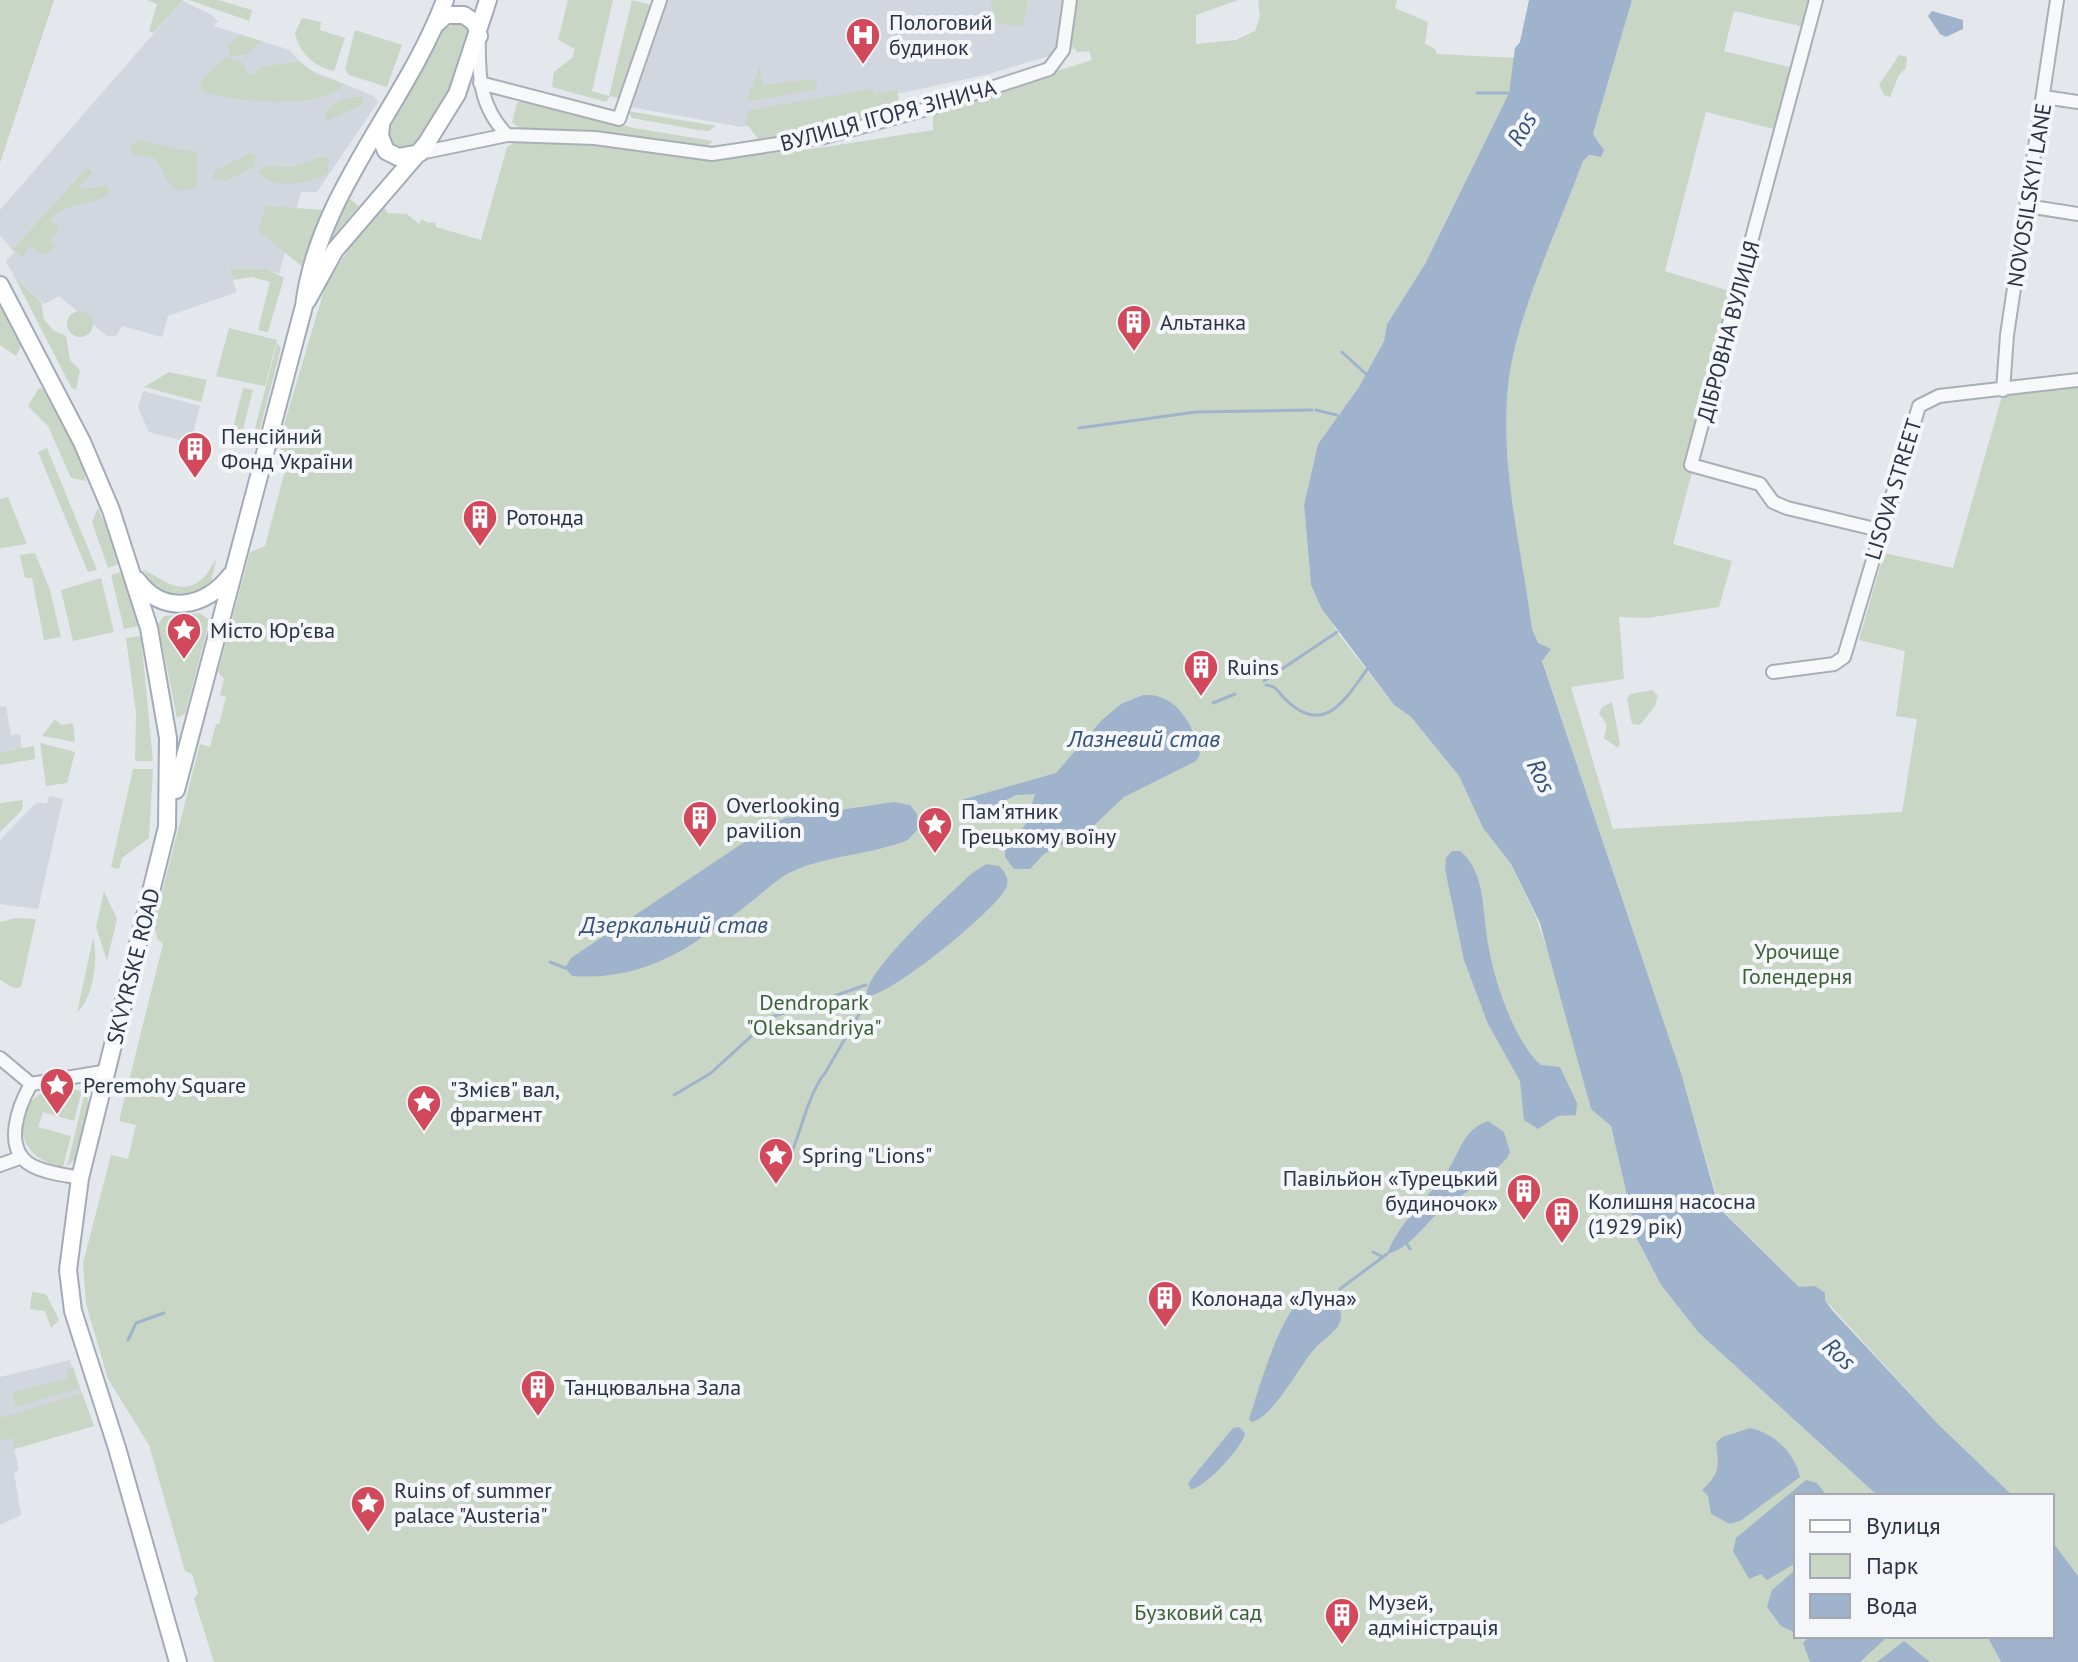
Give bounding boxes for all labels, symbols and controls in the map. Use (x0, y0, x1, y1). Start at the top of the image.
place label: Пологовий будинок (889, 8, 993, 61)
hospital icon: Пологовий будинок (844, 16, 882, 66)
street label: ВУЛИЦЯ ІГОРЯ ЗІНИЧА (777, 73, 999, 157)
street label: NOVOSILSKYI LANE (2001, 101, 2057, 289)
water label: Ros (1500, 106, 1544, 151)
street label: ДІБРОВНА ВУЛИЦЯ (1690, 237, 1766, 425)
building icon: Альтанка (1115, 303, 1153, 353)
place label: Альтанка (1160, 308, 1246, 336)
street label: LISOVA STREET (1858, 415, 1928, 563)
place label: Пенсійний Фонд України (221, 422, 353, 475)
building icon: Пенсійний Фонд України (176, 430, 214, 480)
building icon: Ротонда (461, 498, 499, 548)
place label: Ротонда (506, 503, 584, 531)
place icon: Місто Юр'єва (165, 611, 203, 661)
place label: Місто Юр'єва (210, 616, 335, 644)
building icon: Ruins (1182, 648, 1220, 698)
place label: Ruins (1227, 653, 1279, 681)
water label: Лазневий став (1066, 723, 1220, 754)
water label: Ros (1520, 754, 1563, 798)
place label: Overlooking pavilion (726, 791, 840, 844)
place label: Пам'ятник Грецькому воїну (961, 797, 1117, 850)
building icon: Overlooking pavilion (681, 799, 719, 849)
place icon: Пам'ятник Грецькому воїну (916, 805, 954, 855)
street label: SKVYRSKE ROAD (100, 885, 166, 1047)
water label: Дзеркальний став (578, 909, 768, 940)
park label: Урочище Голендерня (1742, 937, 1852, 990)
park label: Dendropark "Oleksandriya" (746, 988, 882, 1041)
place icon: Peremohy Square (38, 1066, 76, 1116)
place label: Peremohy Square (83, 1071, 246, 1099)
place label: "Змієв" вал, фрагмент (450, 1075, 560, 1128)
place icon: "Змієв" вал, фрагмент (405, 1083, 443, 1133)
place icon: Spring "Lions" (757, 1136, 795, 1186)
place label: Spring "Lions" (802, 1141, 932, 1169)
place label: Павільйон «Турецький будиночок» (1283, 1164, 1498, 1217)
building icon: Павільйон «Турецький будиночок» (1505, 1172, 1543, 1222)
place label: Колишня насосна (1929 рік) (1588, 1187, 1756, 1240)
building icon: Колишня насосна (1929 рік) (1543, 1195, 1581, 1245)
building icon: Колонада «Луна» (1146, 1279, 1184, 1329)
place label: Колонада «Луна» (1191, 1284, 1357, 1312)
water label: Ros (1816, 1331, 1863, 1377)
building icon: Танцювальна Зала (519, 1368, 557, 1418)
place label: Танцювальна Зала (564, 1373, 741, 1401)
place label: Ruins of summer palace "Austeria" (394, 1476, 552, 1529)
place icon: Ruins of summer palace "Austeria" (349, 1484, 387, 1534)
legend (1794, 1494, 2054, 1638)
text: Вулиця (1866, 1510, 1941, 1541)
text: Парк (1866, 1550, 1919, 1581)
place label: Музей, адміністрація (1368, 1588, 1498, 1641)
text: Вода (1866, 1590, 1918, 1621)
building icon: Музей, адміністрація (1323, 1596, 1361, 1646)
park label: Бузковий сад (1134, 1598, 1262, 1626)

